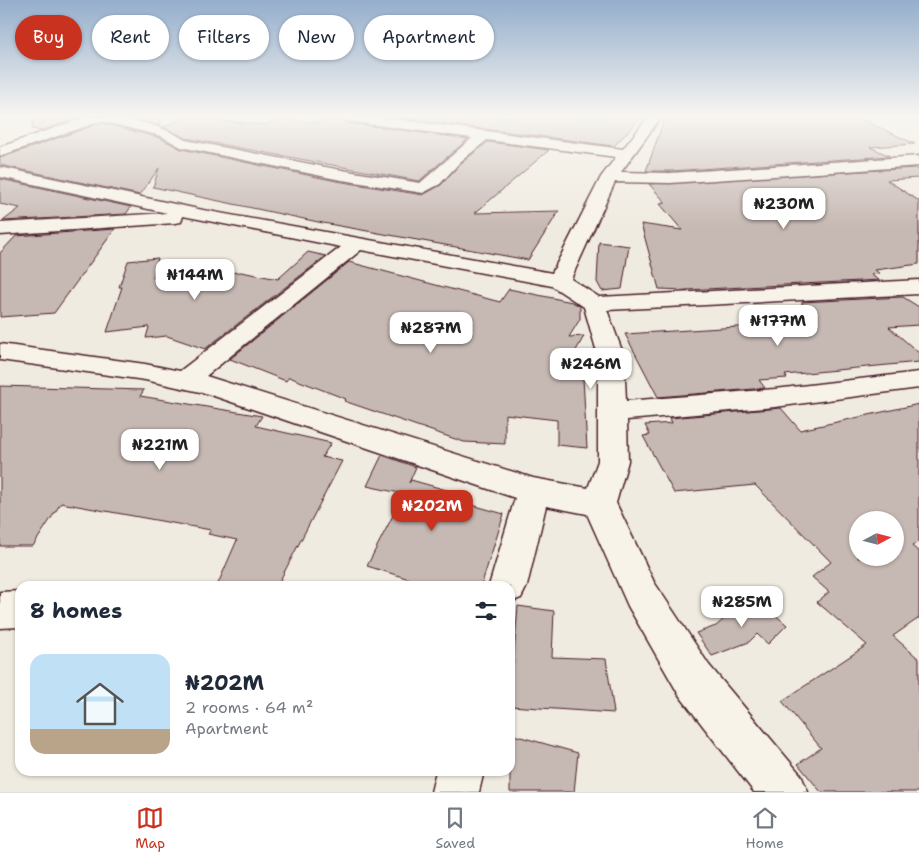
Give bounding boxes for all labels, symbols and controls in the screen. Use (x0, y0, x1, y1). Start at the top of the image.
chip: Buy (15, 15, 82, 60)
chip: Rent (92, 15, 169, 60)
chip: Filters (179, 15, 269, 60)
chip: New (279, 15, 354, 60)
chip: Apartment (364, 15, 494, 60)
pin: ₦230M (749, 188, 819, 230)
text: ₦230M (754, 193, 814, 214)
pin: ₦144M (160, 258, 230, 301)
text: ₦144M (167, 264, 223, 285)
pin: ₦177M (743, 304, 813, 347)
text: ₦177M (750, 310, 806, 331)
pin: ₦287M (396, 312, 466, 354)
text: ₦287M (401, 317, 461, 338)
pin: ₦246M (556, 348, 626, 390)
text: ₦246M (561, 353, 621, 374)
pin: ₦221M (125, 428, 195, 471)
text: ₦221M (132, 434, 188, 455)
pin: ₦202M (397, 490, 467, 532)
text: ₦202M (402, 495, 462, 516)
north arrow (849, 511, 904, 566)
map controls (849, 511, 904, 566)
pin: ₦285M (707, 586, 777, 628)
text: ₦285M (712, 591, 772, 612)
text: 8 homes (30, 597, 122, 625)
icon: filters (472, 597, 500, 625)
text: ₦202M (185, 669, 264, 697)
icon: home (70, 674, 130, 734)
text: 2 rooms · 64 m² (185, 697, 313, 718)
text: Apartment (185, 718, 268, 739)
tab: Map (135, 804, 165, 852)
tab: Saved (435, 804, 475, 852)
tab: Home (745, 804, 784, 852)

